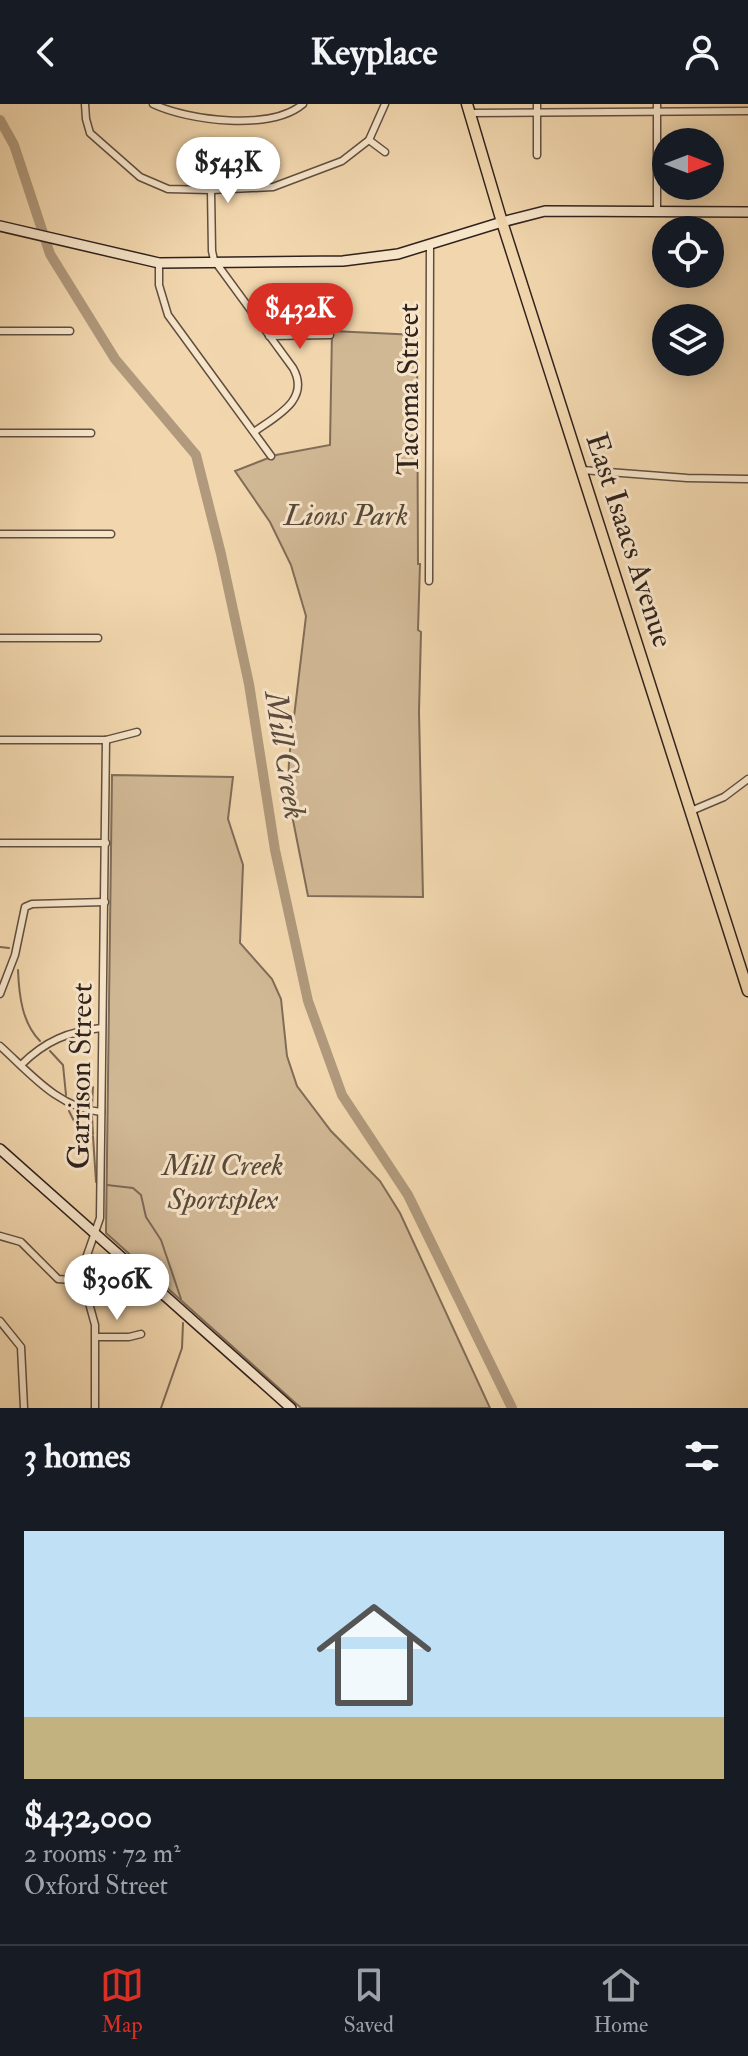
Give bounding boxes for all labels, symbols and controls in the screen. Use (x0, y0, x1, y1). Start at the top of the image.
icon: back (24, 30, 68, 74)
text: Keyplace (310, 30, 438, 75)
icon: person (680, 30, 724, 74)
north arrow (652, 128, 724, 200)
map controls (652, 128, 724, 376)
pin: $543K (172, 137, 284, 205)
text: $543K (194, 147, 262, 179)
button: locate (652, 216, 724, 288)
pin: $432K (244, 283, 356, 351)
text: $432K (265, 293, 335, 325)
street label: Tacoma Street (390, 303, 427, 475)
button: layers (652, 304, 724, 376)
street label: East Isaacs Avenue (577, 428, 682, 652)
park label: Lions Park (283, 497, 408, 534)
water label: Mill Creek (255, 686, 315, 822)
street label: Garrison Street (60, 982, 101, 1170)
park label: Mill Creek Sportsplex (160, 1147, 284, 1218)
pin: $306K (61, 1254, 173, 1322)
text: $306K (82, 1264, 152, 1296)
icon: filters (680, 1434, 724, 1478)
text: 3 homes (24, 1435, 131, 1478)
icon: home (302, 1583, 446, 1727)
text: $432,000 (24, 1795, 152, 1838)
text: 2 rooms · 72 m² (24, 1838, 181, 1870)
text: Oxford Street (24, 1870, 168, 1902)
tab: Map (100, 1963, 144, 2039)
tab: Saved (344, 1963, 394, 2039)
tab: Home (594, 1963, 648, 2039)

